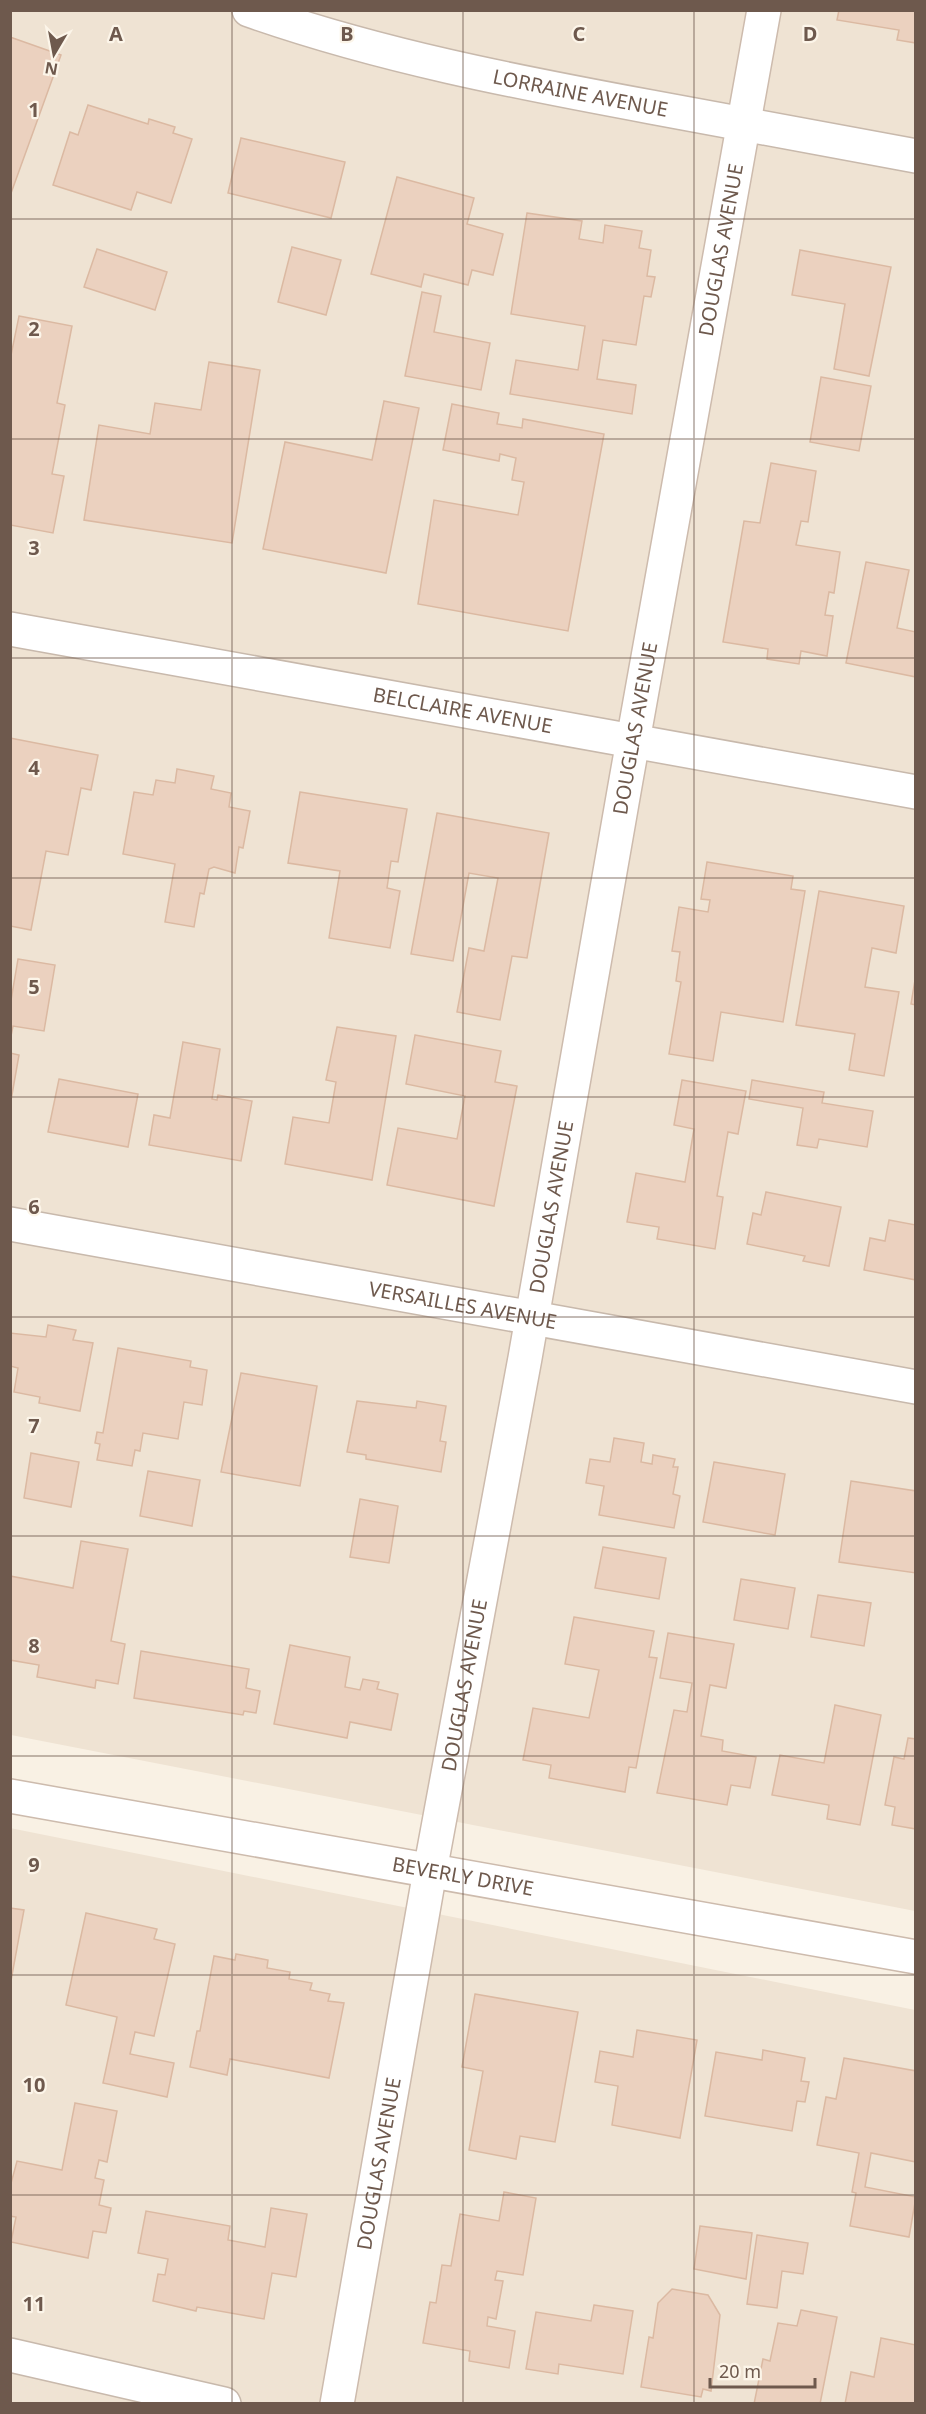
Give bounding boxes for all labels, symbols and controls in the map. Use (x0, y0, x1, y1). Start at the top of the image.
text: A (109, 20, 123, 47)
text: B (340, 20, 354, 47)
text: C (573, 20, 586, 47)
text: D (803, 20, 817, 47)
north arrow (24, 24, 84, 84)
text: N (43, 57, 60, 81)
street label: LORRAINE AVENUE (490, 63, 670, 123)
text: 1 (28, 96, 40, 123)
street label: DOUGLAS AVENUE (692, 161, 749, 338)
text: 2 (28, 315, 40, 342)
text: 3 (28, 534, 40, 561)
street label: DOUGLAS AVENUE (606, 640, 663, 817)
street label: BELCLAIRE AVENUE (371, 681, 555, 739)
text: 4 (28, 754, 40, 781)
text: 5 (28, 973, 40, 1000)
street label: DOUGLAS AVENUE (523, 1118, 579, 1295)
text: 6 (28, 1193, 40, 1220)
street label: VERSAILLES AVENUE (367, 1275, 559, 1335)
text: 7 (28, 1412, 40, 1439)
street label: DOUGLAS AVENUE (435, 1597, 493, 1774)
text: 8 (28, 1632, 40, 1659)
street label: BEVERLY DRIVE (390, 1850, 536, 1902)
text: 9 (28, 1851, 40, 1878)
text: 10 (23, 2071, 45, 2098)
street label: DOUGLAS AVENUE (350, 2075, 407, 2252)
text: 11 (23, 2290, 45, 2317)
scale bar (710, 2351, 815, 2389)
text: 20 m (719, 2359, 761, 2383)

